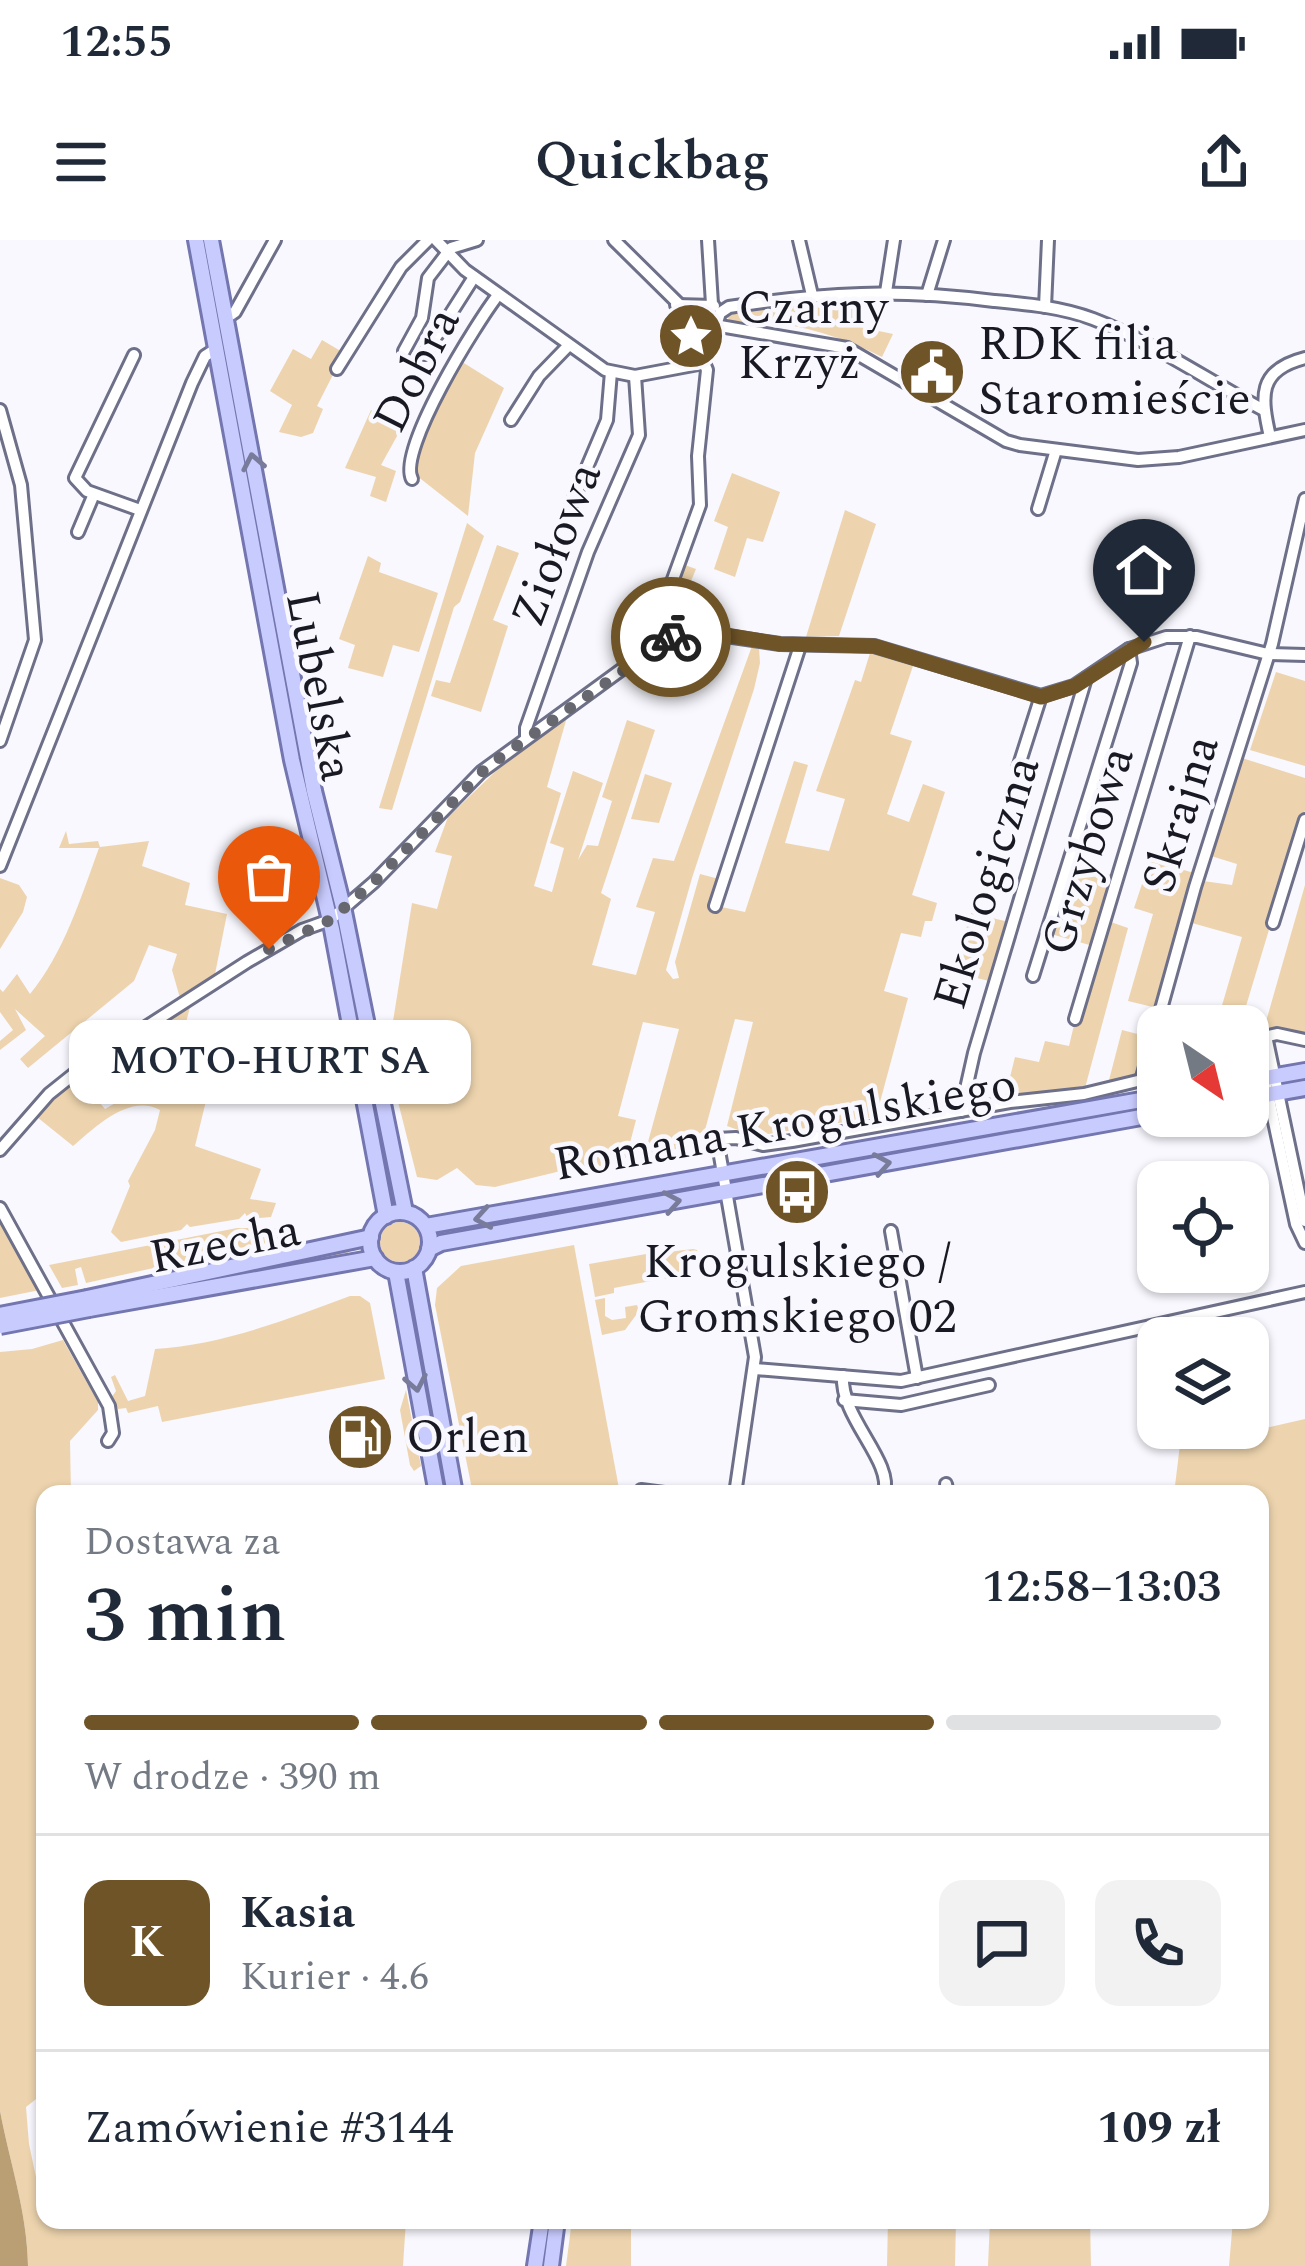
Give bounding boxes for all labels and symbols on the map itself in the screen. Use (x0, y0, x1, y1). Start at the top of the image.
place label: Czarny Krzyż (738, 272, 890, 400)
street label: Dobra (354, 294, 480, 446)
place icon: Czarny Krzyż (656, 301, 726, 371)
place label: RDK filia Staromieście (978, 308, 1251, 436)
public building icon: RDK filia Staromieście (897, 337, 967, 407)
one-way arrow (241, 452, 267, 472)
street label: Ziołowa (492, 452, 622, 638)
pin (1093, 519, 1195, 642)
courier (611, 577, 731, 697)
street label: Lubelska (265, 585, 373, 787)
street label: Skrajna (1122, 726, 1240, 902)
street label: Grzybowa (1022, 738, 1154, 964)
street label: Ekologiczna (914, 747, 1060, 1019)
pin (218, 826, 320, 949)
north arrow (1137, 1005, 1269, 1137)
callout: MOTO-HURT SA (68, 1021, 470, 1105)
street label: Romana Krogulskiego (548, 1048, 1022, 1202)
one-way arrow (871, 1152, 891, 1178)
bus stop icon: Krogulskiego / Gromskiego 02 (762, 1157, 832, 1227)
one-way arrow (662, 1190, 682, 1215)
street label: Rzecha (143, 1194, 307, 1294)
one-way arrow (474, 1205, 494, 1230)
place label: Krogulskiego / Gromskiego 02 (637, 1226, 957, 1354)
one-way arrow (402, 1373, 428, 1393)
place label: Orlen (406, 1401, 529, 1474)
fuel station icon: Orlen (325, 1402, 395, 1472)

